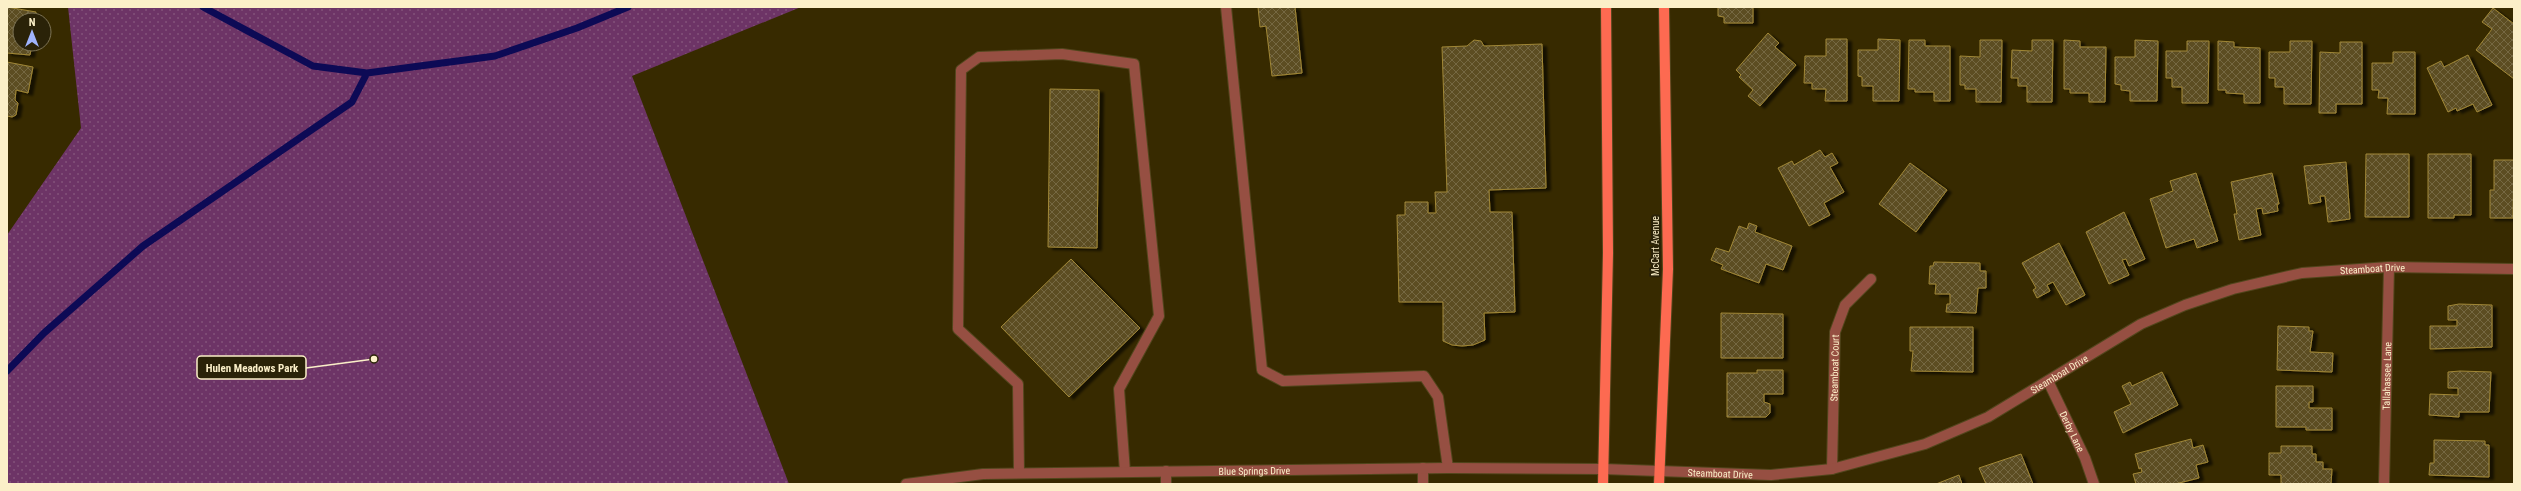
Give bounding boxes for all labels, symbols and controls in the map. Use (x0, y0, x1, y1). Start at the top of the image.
north arrow (12, 12, 52, 52)
text: N (29, 16, 36, 29)
street label: McCart Avenue (1650, 216, 1661, 276)
street label: Steamboat Drive (2340, 262, 2405, 276)
street label: Steamboat Court (1828, 334, 1841, 402)
street label: Tallahassee Lane (2381, 341, 2393, 410)
street label: Steamboat Drive (2029, 352, 2090, 396)
callout: Hulen Meadows Park (197, 356, 306, 379)
text: Hulen Meadows Park (206, 362, 299, 375)
street label: Derby Lane (2057, 410, 2086, 454)
street label: Blue Springs Drive (1218, 465, 1291, 477)
street label: Steamboat Drive (1687, 467, 1753, 480)

